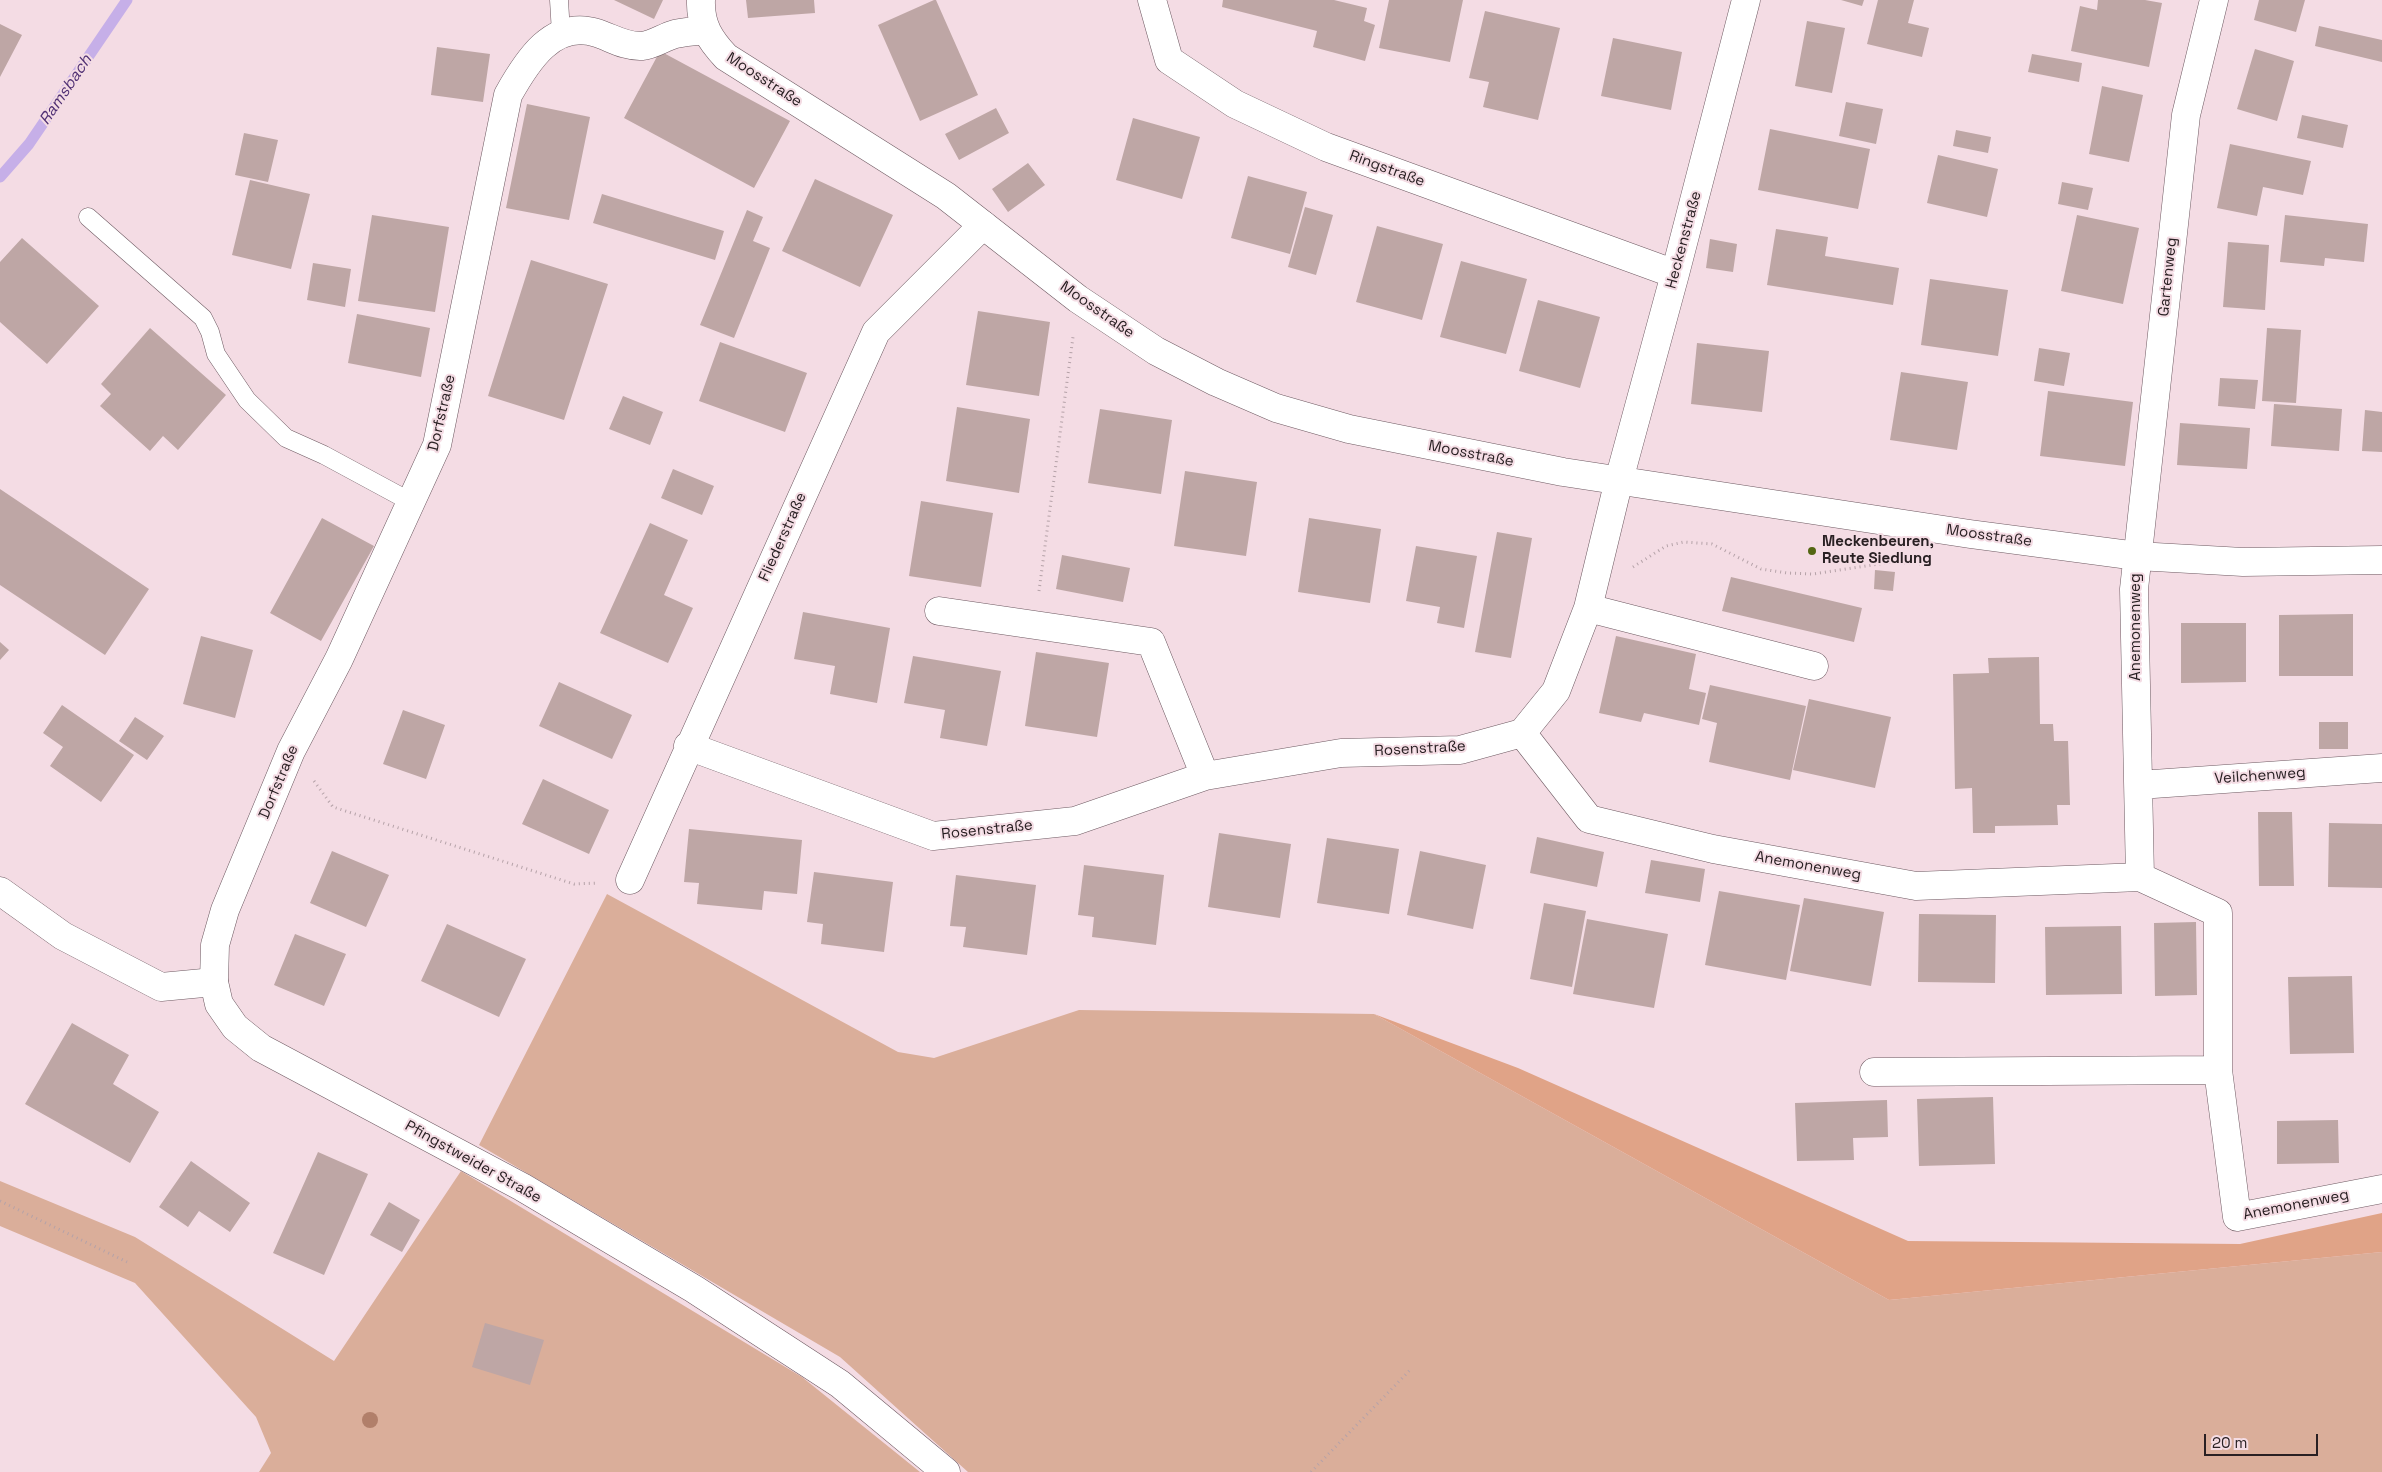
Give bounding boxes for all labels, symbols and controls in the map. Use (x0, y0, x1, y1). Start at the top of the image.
street label: Moosstraße (723, 49, 805, 111)
water label: Ramsbach (36, 51, 96, 129)
street label: Ringstraße (1347, 147, 1427, 191)
street label: Heckenstraße (1662, 189, 1706, 291)
street label: Gartenweg (2155, 237, 2181, 317)
street label: Moosstraße (1056, 278, 1138, 342)
street label: Dorfstraße (424, 373, 460, 453)
street label: Moosstraße (1427, 437, 1515, 471)
street label: Fliederstraße (755, 490, 811, 584)
street label: Moosstraße (1945, 521, 2033, 551)
place label: Meckenbeuren, Reute Siedlung (1822, 533, 1934, 568)
marker: Meckenbeuren, Reute Siedlung (1806, 545, 1818, 557)
street label: Anemonenweg (2127, 573, 2145, 681)
street label: Rosenstraße (1374, 738, 1466, 760)
street label: Dorfstraße (255, 742, 303, 822)
street label: Veilchenweg (2214, 764, 2306, 788)
street label: Rosenstraße (940, 816, 1034, 844)
street label: Anemonenweg (1754, 848, 1862, 884)
street label: Pfingstweider Straße (402, 1117, 544, 1207)
street label: Anemonenweg (2242, 1186, 2350, 1224)
scale bar (2207, 1424, 2321, 1456)
text: 20 m (2212, 1433, 2247, 1452)

